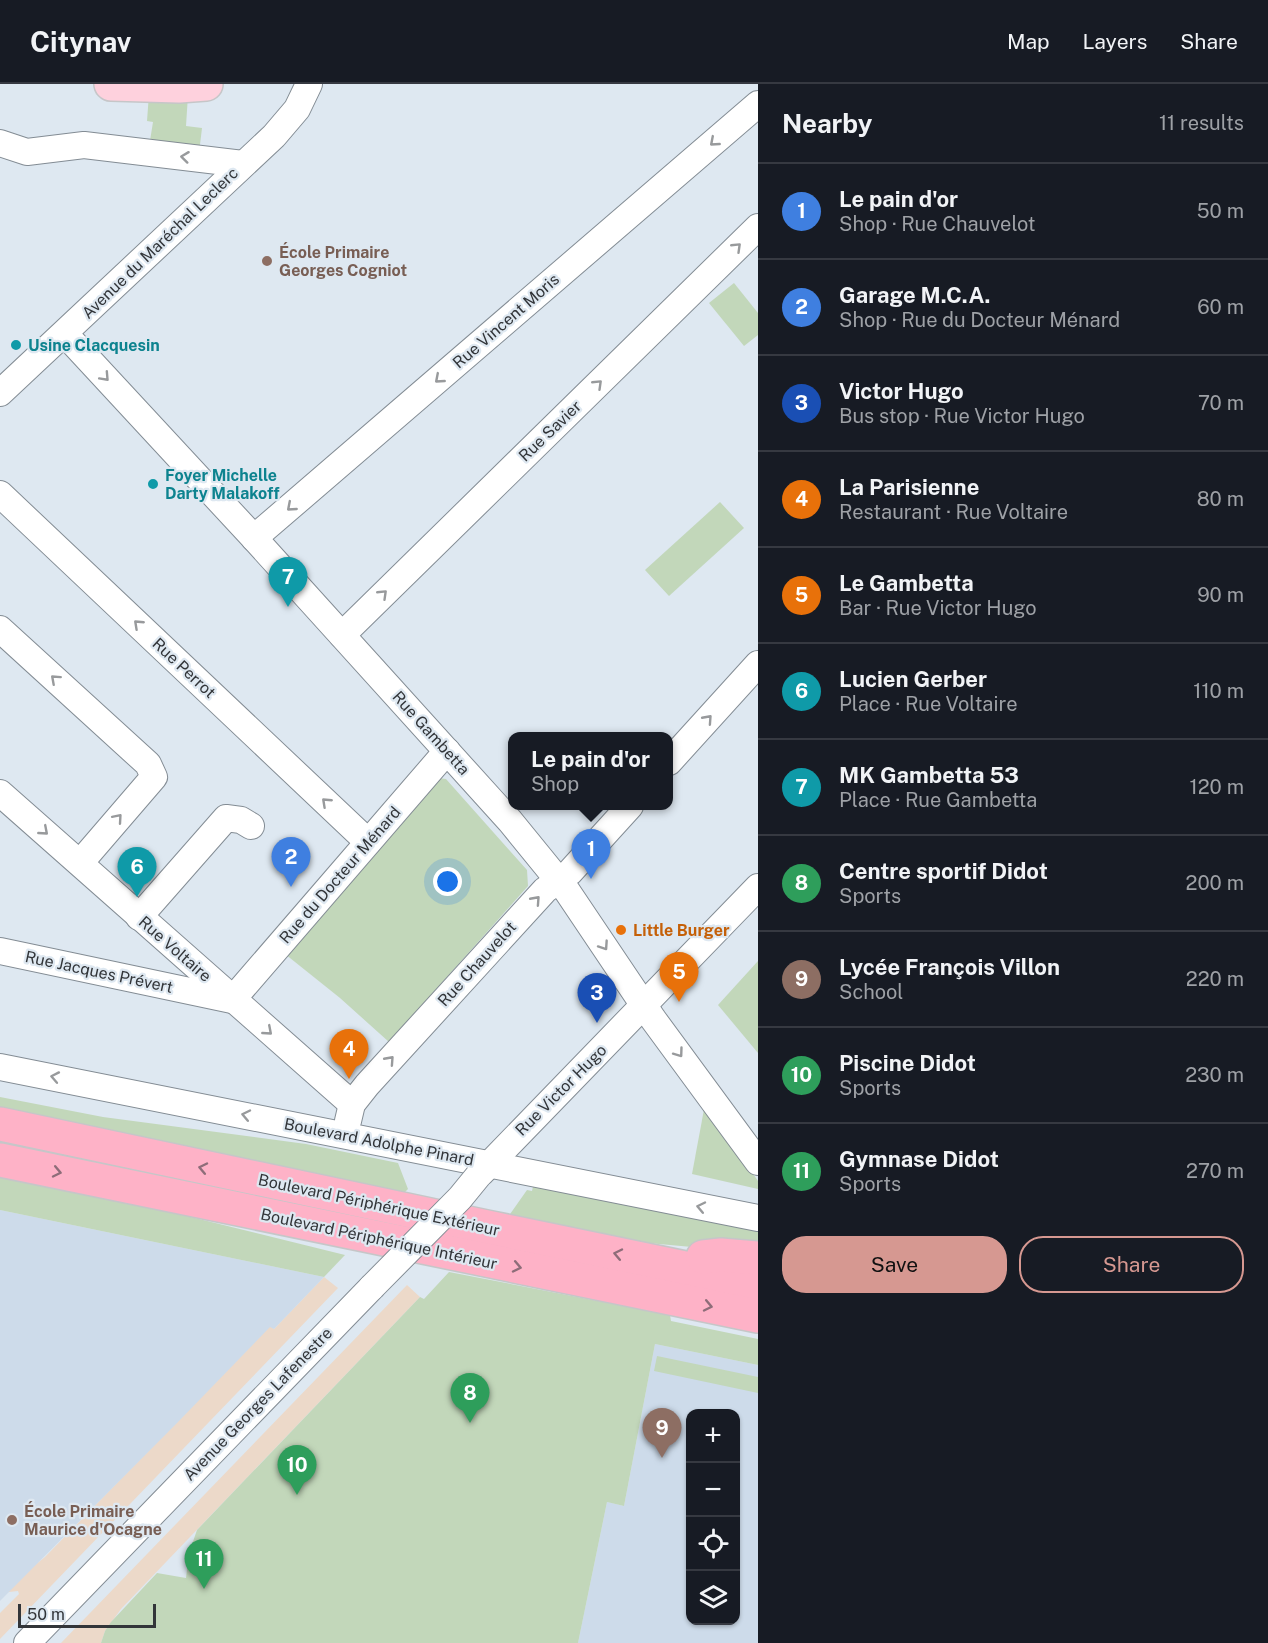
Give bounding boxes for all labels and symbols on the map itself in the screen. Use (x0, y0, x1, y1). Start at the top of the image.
one-way arrow (710, 135, 721, 146)
one-way arrow (181, 151, 190, 164)
street label: Avenue du Maréchal Leclerc (78, 163, 242, 323)
place label: École Primaire Georges Cogniot (279, 242, 407, 280)
one-way arrow (730, 244, 741, 255)
marker: École Primaire Georges Cogniot (260, 254, 274, 268)
street label: Rue Vincent Moris (449, 270, 563, 372)
place label: Usine Clacquesin (28, 336, 160, 355)
marker: Usine Clacquesin (9, 338, 23, 352)
one-way arrow (98, 370, 109, 381)
one-way arrow (435, 372, 446, 383)
one-way arrow (591, 380, 601, 391)
street label: Rue Savier (515, 397, 585, 465)
place label: Foyer Michelle Darty Malakoff (165, 466, 280, 503)
marker: Foyer Michelle Darty Malakoff (146, 477, 160, 491)
one-way arrow (287, 499, 298, 510)
pin: 7 (268, 558, 308, 607)
one-way arrow (376, 590, 387, 601)
one-way arrow (135, 621, 146, 632)
street label: Rue Perrot (149, 634, 219, 702)
one-way arrow (51, 675, 62, 686)
street label: Rue Gambetta (388, 687, 474, 779)
one-way arrow (701, 715, 712, 726)
one-way arrow (322, 798, 333, 809)
street label: Rue du Docteur Ménard (275, 803, 405, 947)
one-way arrow (111, 815, 122, 825)
one-way arrow (37, 824, 48, 835)
pin: 1 (572, 830, 610, 879)
pin: 2 (272, 838, 310, 887)
pin: 6 (118, 848, 156, 897)
your location (433, 867, 462, 896)
one-way arrow (529, 896, 540, 907)
street label: Rue Voltaire (135, 912, 215, 986)
street label: Rue Chauvelot (434, 918, 520, 1010)
place label: Little Burger (633, 921, 730, 940)
marker: Little Burger (614, 923, 628, 937)
one-way arrow (597, 940, 608, 951)
street label: Rue Jacques Prévert (23, 947, 175, 997)
pin: 5 (660, 952, 698, 1002)
pin: 3 (578, 974, 616, 1023)
one-way arrow (261, 1023, 272, 1034)
pin: 4 (330, 1030, 368, 1079)
street label: Rue Victor Hugo (512, 1041, 610, 1139)
one-way arrow (671, 1046, 682, 1057)
one-way arrow (383, 1056, 394, 1067)
one-way arrow (50, 1071, 60, 1084)
one-way arrow (241, 1109, 251, 1122)
street label: Boulevard Adolphe Pinard (283, 1114, 475, 1170)
one-way arrow (199, 1162, 209, 1175)
one-way arrow (52, 1165, 62, 1178)
street label: Boulevard Périphérique Extérieur (257, 1170, 501, 1240)
one-way arrow (696, 1201, 706, 1214)
street label: Boulevard Périphérique Intérieur (259, 1205, 499, 1273)
one-way arrow (614, 1248, 624, 1261)
one-way arrow (512, 1260, 522, 1273)
one-way arrow (703, 1299, 713, 1312)
street label: Avenue Georges Lafenestre (180, 1323, 336, 1485)
pin: 8 (450, 1374, 490, 1423)
pin: 9 (642, 1408, 682, 1458)
pin: 10 (278, 1446, 316, 1495)
place label: École Primaire Maurice d'Ocagne (24, 1501, 162, 1539)
marker: École Primaire Maurice d'Ocagne (5, 1513, 19, 1527)
pin: 11 (184, 1540, 224, 1589)
scale bar (18, 1601, 156, 1628)

